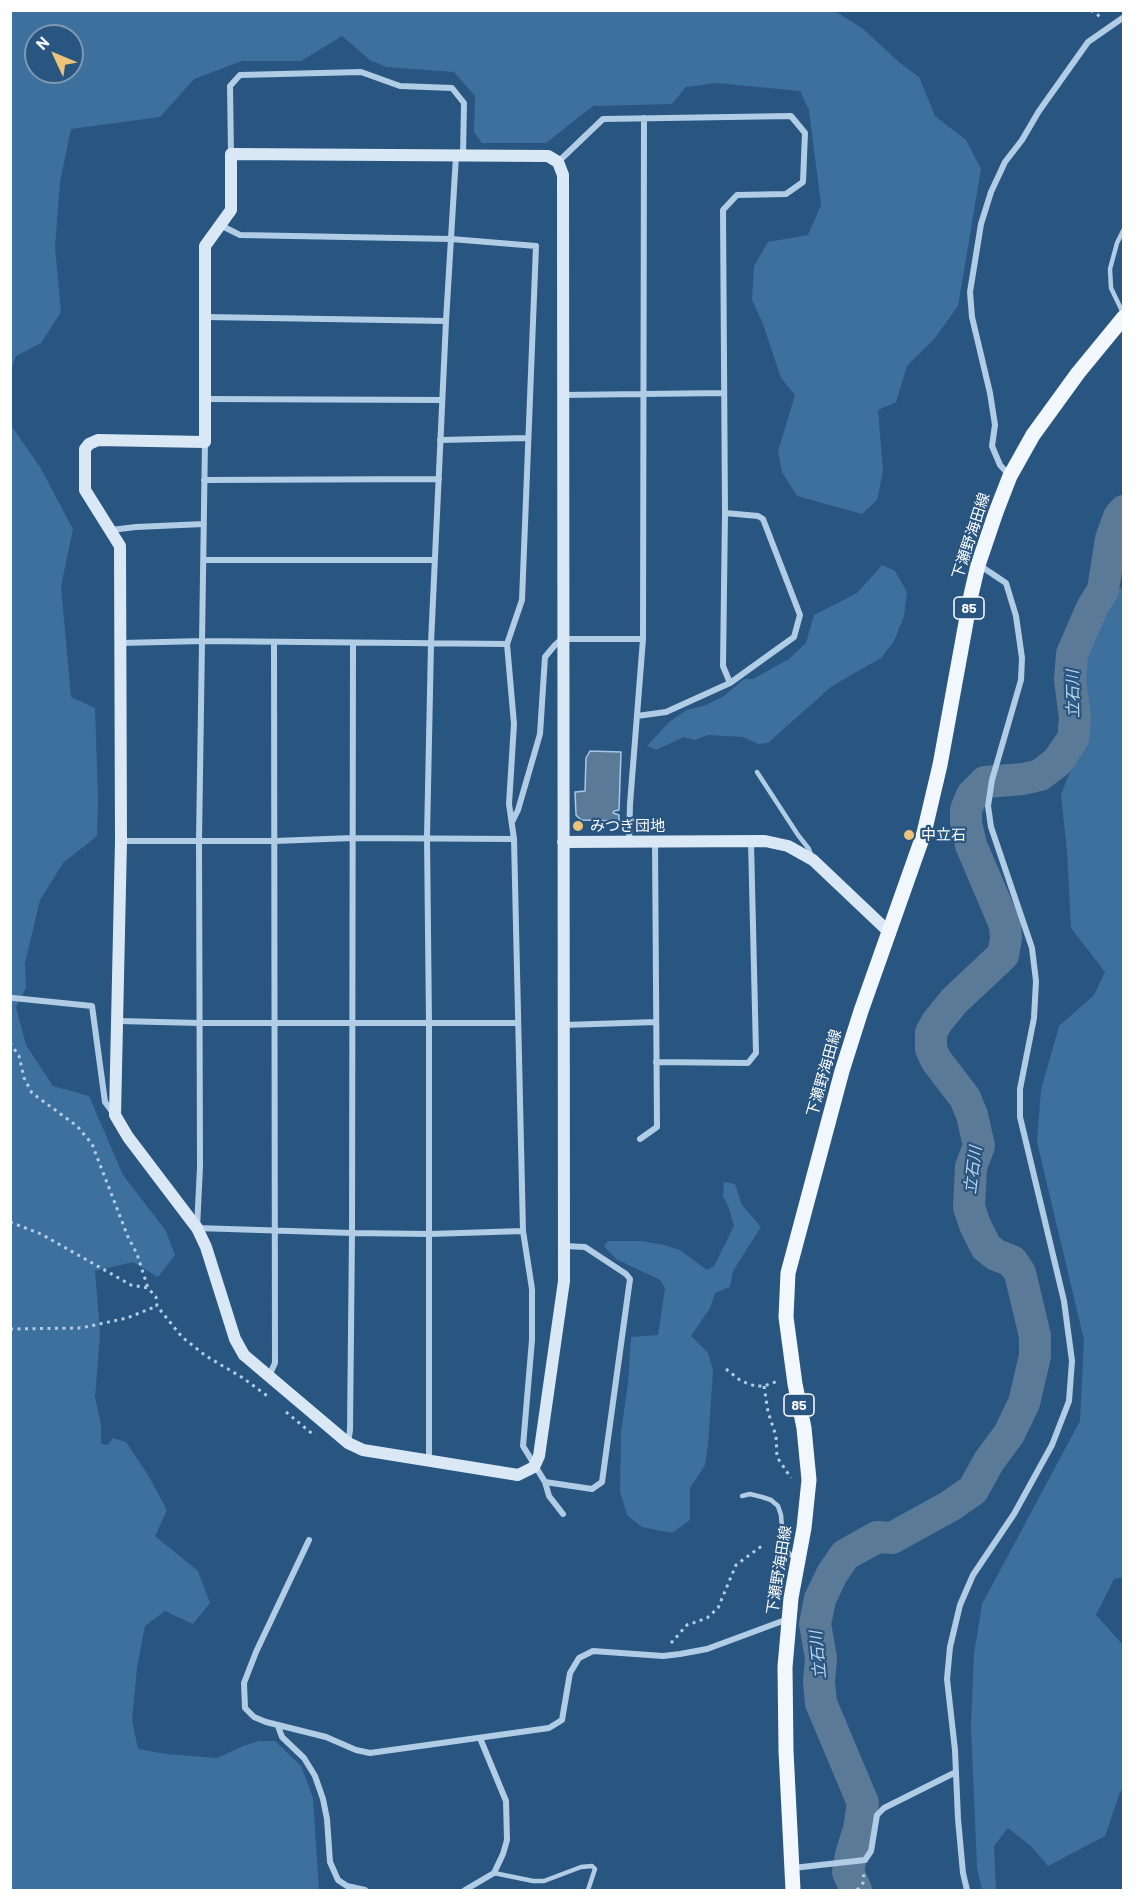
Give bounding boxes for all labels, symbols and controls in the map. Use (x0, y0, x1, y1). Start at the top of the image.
north arrow (24, 24, 84, 84)
text: N (32, 32, 53, 53)
street label: 下瀬野海田線 (949, 490, 993, 582)
road number: 85 (954, 597, 984, 619)
water label: 立石川 (1063, 670, 1083, 718)
place label: みつぎ団地 (590, 817, 665, 835)
marker: みつぎ団地 (571, 819, 585, 833)
place label: 中立石 (921, 826, 966, 844)
marker: 中立石 (902, 828, 916, 842)
street label: 下瀬野海田線 (803, 1027, 845, 1119)
water label: 立石川 (961, 1145, 985, 1195)
road number: 85 (784, 1394, 814, 1416)
street label: 下瀬野海田線 (763, 1524, 795, 1616)
water label: 立石川 (806, 1630, 830, 1680)

